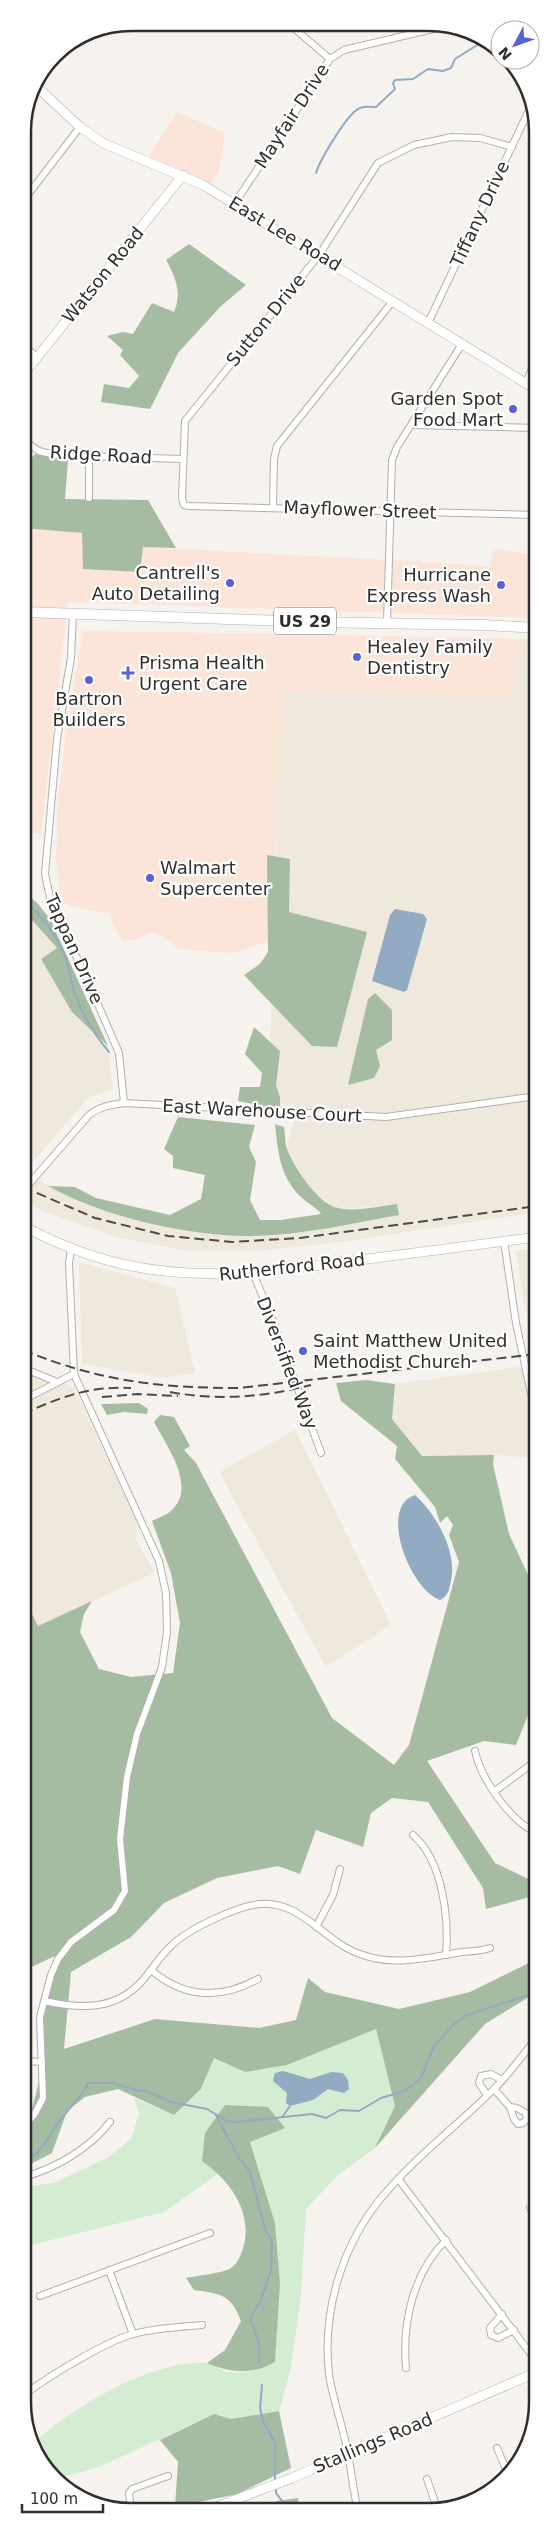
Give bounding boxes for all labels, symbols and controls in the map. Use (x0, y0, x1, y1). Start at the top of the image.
north arrow (490, 20, 540, 70)
text: N (495, 44, 515, 63)
street label: Mayfair Drive (250, 59, 333, 172)
street label: Tiffany Drive (445, 157, 513, 271)
street label: East Lee Road (225, 192, 345, 275)
street label: Watson Road (58, 222, 148, 327)
street label: Sutton Drive (222, 269, 309, 370)
place label: Garden Spot Food Mart (390, 388, 503, 430)
marker: Garden Spot Food Mart (507, 403, 519, 415)
street label: Ridge Road (49, 441, 153, 468)
street label: Mayflower Street (283, 496, 437, 523)
place label: Cantrell's Auto Detailing (92, 562, 220, 604)
place label: Hurricane Express Wash (367, 564, 491, 606)
marker: Cantrell's Auto Detailing (224, 577, 236, 589)
marker: Hurricane Express Wash (495, 579, 507, 591)
road number: US 29 (274, 608, 336, 634)
place label: Healey Family Dentistry (367, 636, 493, 678)
marker: Healey Family Dentistry (351, 651, 363, 663)
place label: Prisma Health Urgent Care (139, 652, 265, 694)
marker: Prisma Health Urgent Care (121, 666, 135, 680)
marker: Bartron Builders (83, 674, 95, 686)
place label: Bartron Builders (52, 688, 126, 730)
place label: Walmart Supercenter (160, 857, 271, 899)
marker: Walmart Supercenter (144, 872, 156, 884)
street label: Tappan Drive (40, 890, 108, 1007)
street label: East Warehouse Court (162, 1095, 362, 1126)
street label: Rutherford Road (218, 1248, 366, 1285)
street label: Diversified Way (253, 1294, 323, 1432)
place label: Saint Matthew United Methodist Church (313, 1330, 507, 1372)
marker: Saint Matthew United Methodist Church (297, 1345, 309, 1357)
street label: Stallings Road (310, 2408, 436, 2477)
scale bar (22, 2482, 104, 2514)
text: 100 m (30, 2490, 78, 2508)

